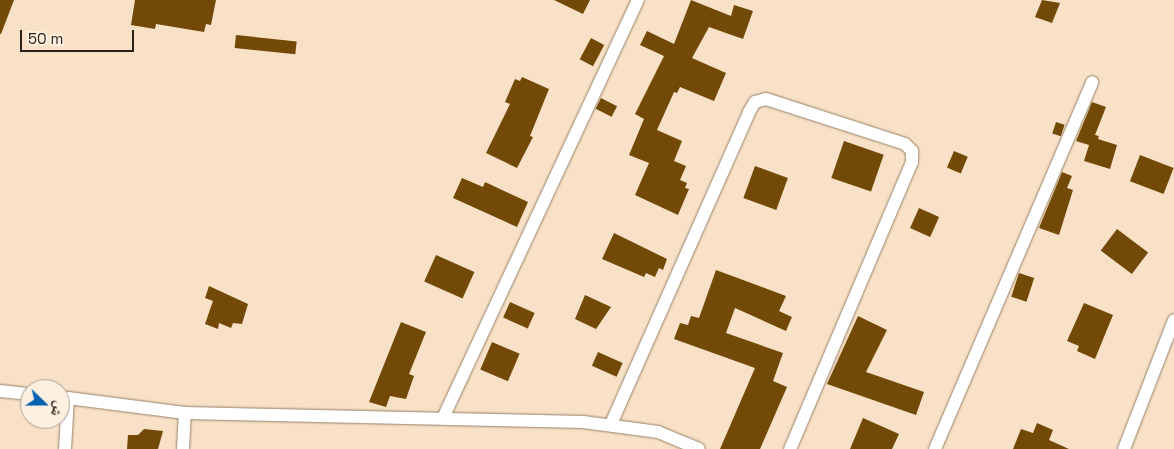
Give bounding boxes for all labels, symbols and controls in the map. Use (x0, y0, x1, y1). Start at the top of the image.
scale bar (22, 20, 136, 52)
text: 50 m (28, 29, 63, 48)
north arrow (20, 379, 70, 429)
text: ش (47, 399, 69, 419)

